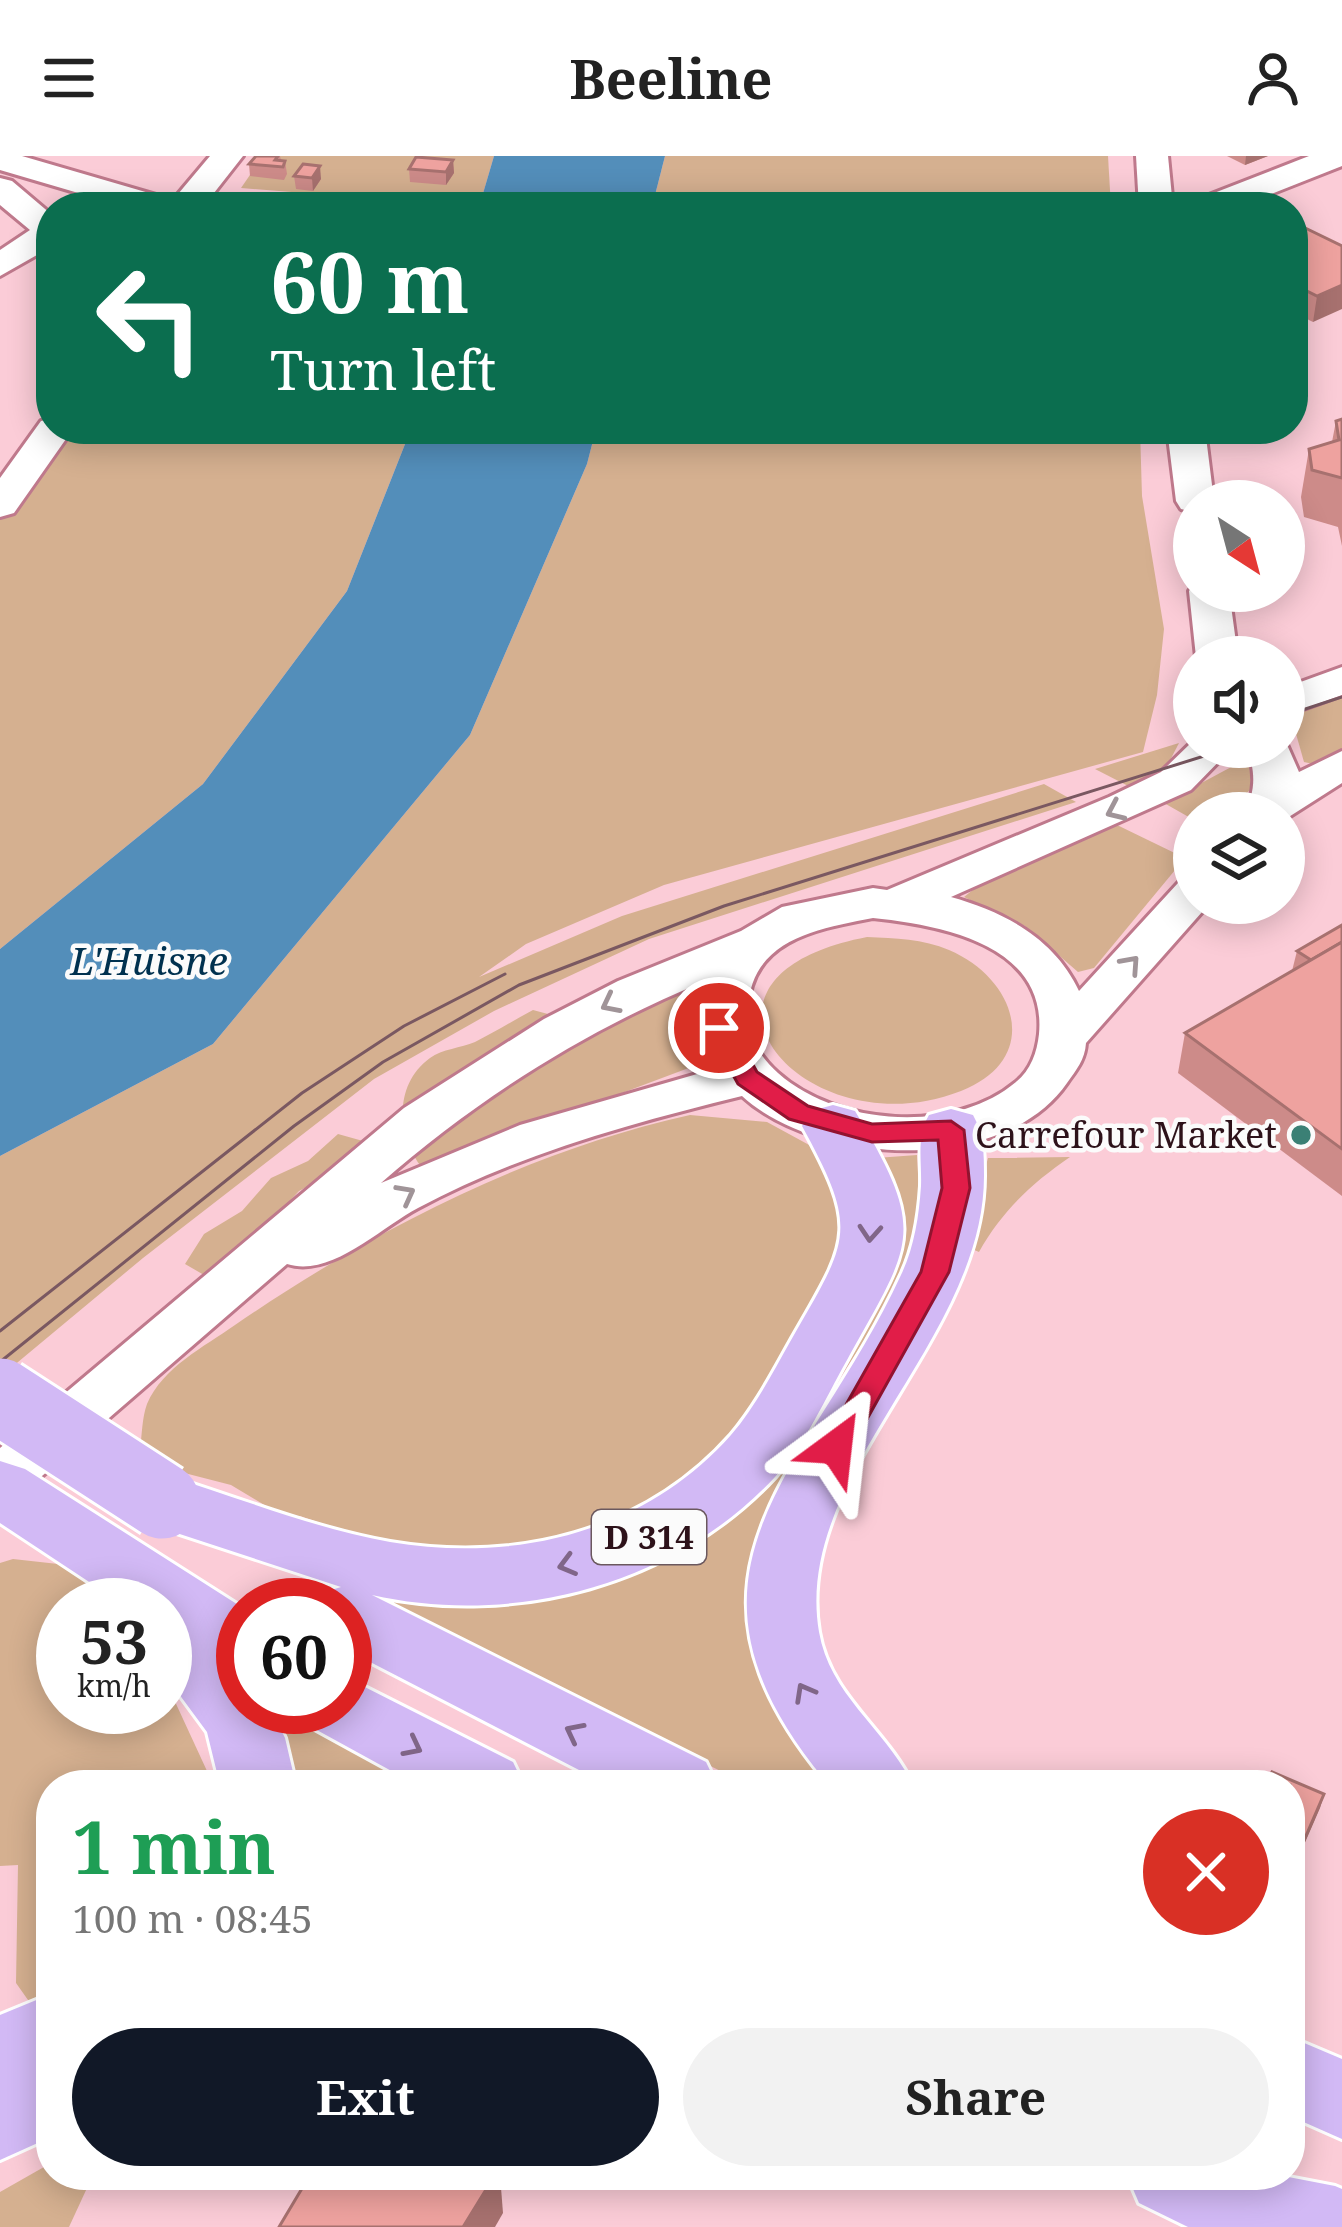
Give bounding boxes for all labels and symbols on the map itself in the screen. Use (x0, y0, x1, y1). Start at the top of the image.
north arrow (1173, 480, 1305, 612)
one-way arrow (1105, 797, 1127, 821)
water label: L'Huisne (69, 933, 228, 986)
one-way arrow (1117, 956, 1138, 977)
pin (668, 977, 770, 1079)
one-way arrow (602, 990, 623, 1013)
place label: Carrefour Market (975, 1110, 1277, 1159)
marker: Carrefour Market (1288, 1122, 1314, 1148)
one-way arrow (393, 1185, 414, 1208)
one-way arrow (858, 1224, 884, 1243)
position arrow (773, 1384, 899, 1510)
road number: D 314 (592, 1510, 706, 1564)
one-way arrow (557, 1550, 578, 1575)
speed limit sign: 60 (216, 1578, 372, 1734)
one-way arrow (796, 1684, 819, 1705)
one-way arrow (565, 1723, 586, 1747)
one-way arrow (401, 1733, 422, 1757)

